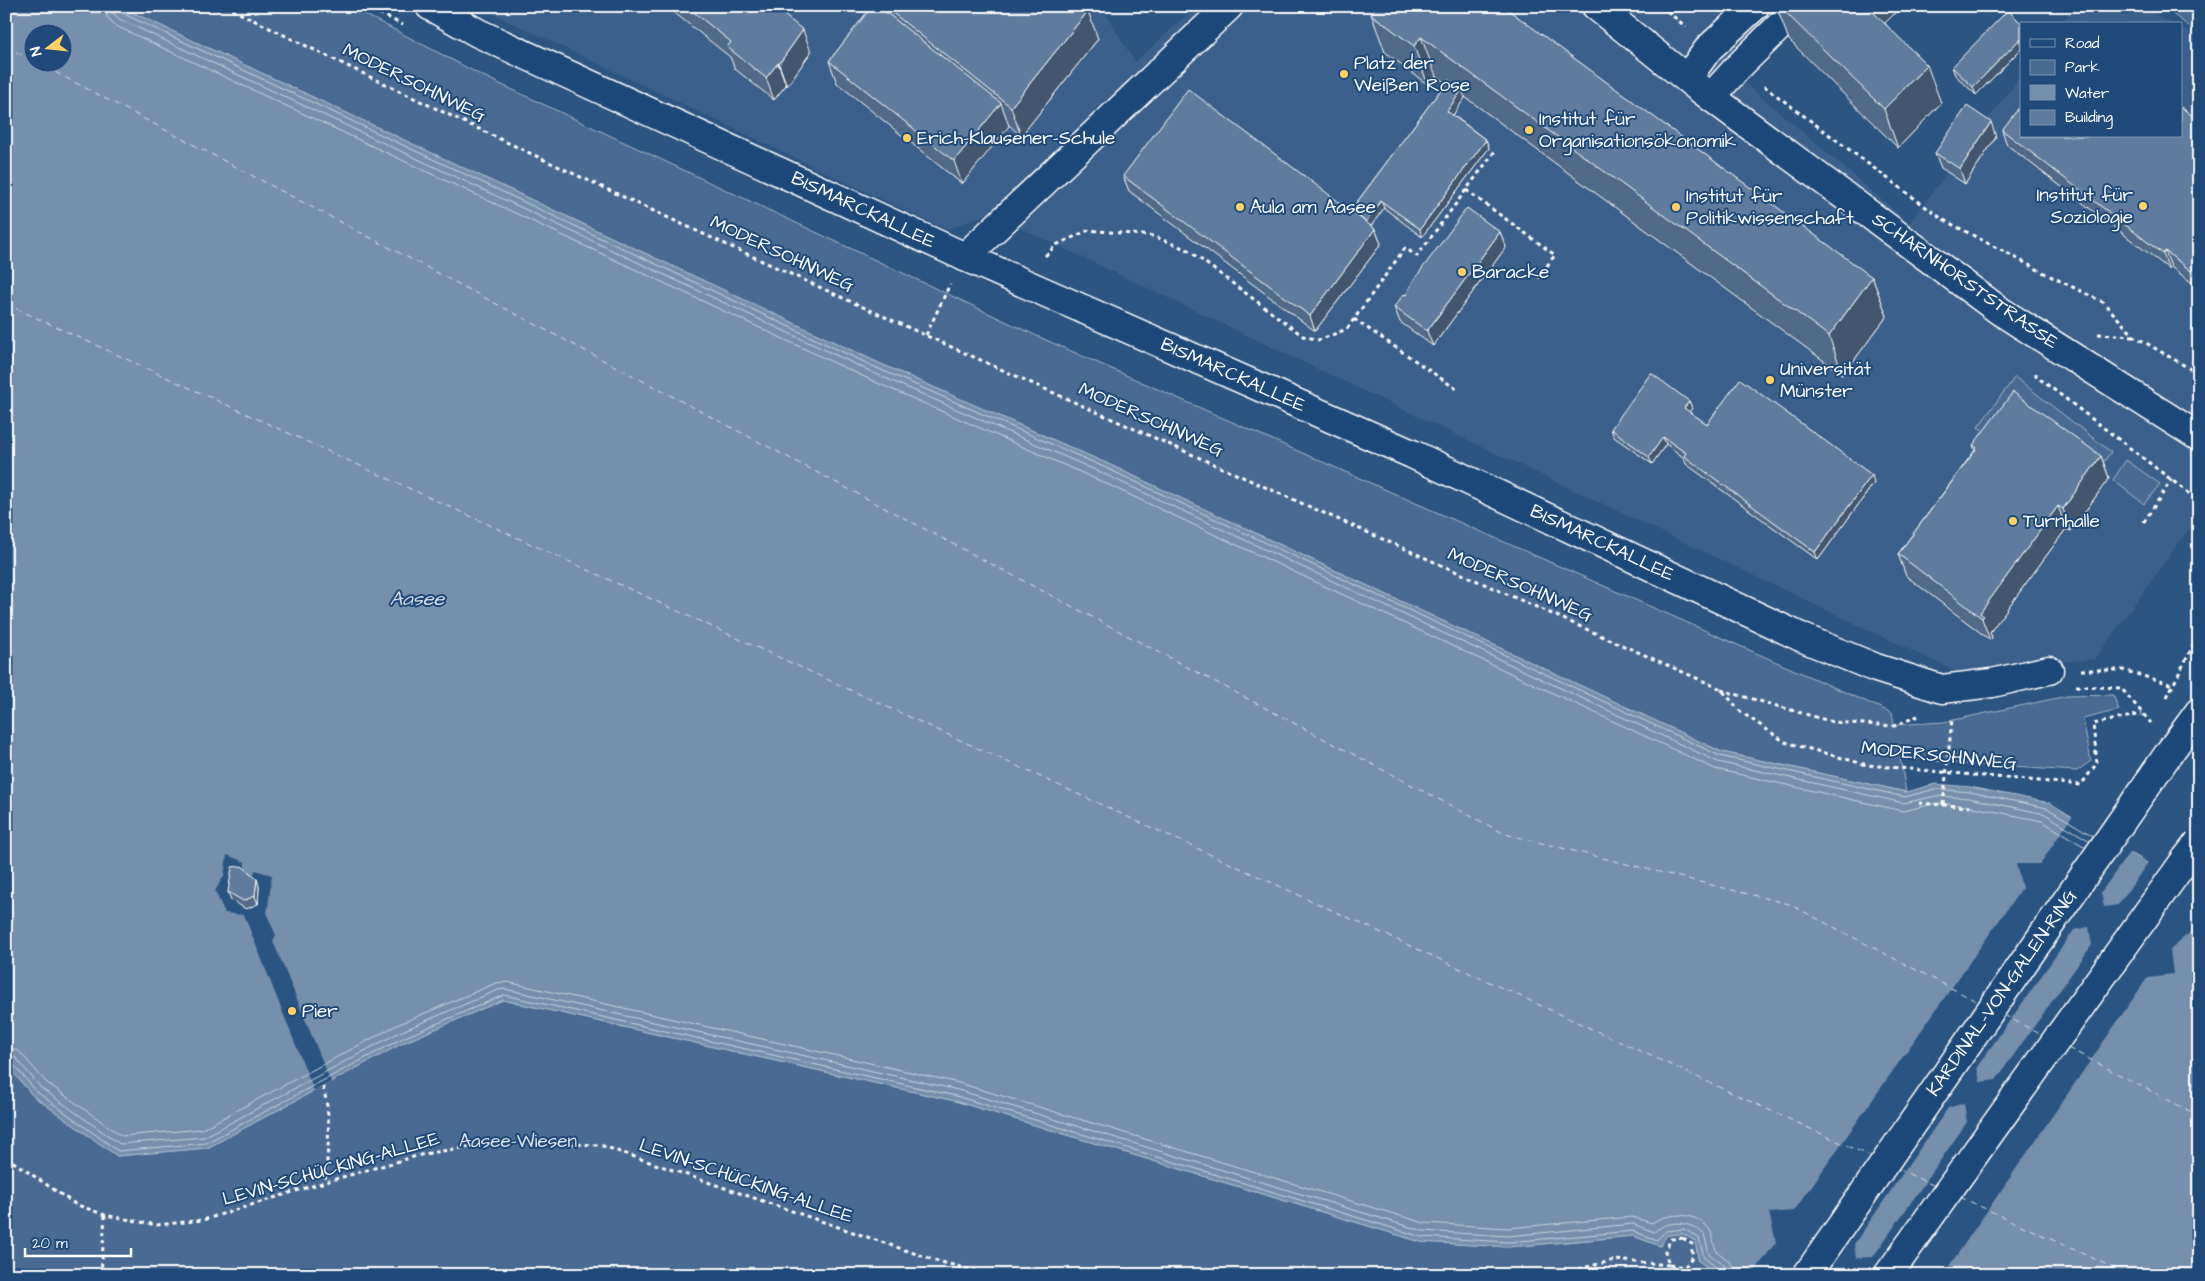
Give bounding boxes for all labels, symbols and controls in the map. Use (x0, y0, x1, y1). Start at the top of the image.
north arrow (22, 22, 72, 72)
legend (2020, 22, 2182, 138)
text: Road (2065, 33, 2100, 54)
street label: MODERSOHNWEG (338, 37, 490, 129)
text: N (26, 44, 47, 58)
place label: Platz der Weißen Rose (1354, 50, 1470, 99)
text: Park (2065, 57, 2100, 78)
marker: Platz der Weißen Rose (1338, 68, 1350, 80)
text: Water (2065, 83, 2109, 104)
place label: Institut für Organisationsökonomik (1539, 106, 1736, 156)
text: Building (2065, 107, 2113, 129)
marker: Institut für Organisationsökonomik (1523, 124, 1535, 136)
place label: Erich-Klausener-Schule (917, 125, 1115, 152)
marker: Erich-Klausener-Schule (901, 132, 913, 144)
street label: BISMARCKALLEE (787, 165, 939, 255)
place label: Institut für Soziologie (2036, 182, 2134, 232)
place label: Institut für Politikwissenschaft (1686, 183, 1854, 232)
place label: Aula am Aasee (1250, 194, 1376, 221)
marker: Institut für Soziologie (2137, 200, 2149, 212)
marker: Aula am Aasee (1234, 201, 1246, 213)
marker: Institut für Politikwissenschaft (1670, 201, 1682, 213)
street label: SCHARNHORSTSTRASSE (1866, 206, 2064, 356)
street label: MODERSOHNWEG (706, 209, 858, 299)
place label: Baracke (1472, 259, 1549, 286)
marker: Baracke (1456, 266, 1468, 278)
street label: BISMARCKALLEE (1156, 331, 1310, 419)
place label: Universität Münster (1780, 356, 1871, 405)
marker: Universität Münster (1764, 374, 1776, 386)
street label: MODERSOHNWEG (1074, 376, 1228, 464)
street label: BISMARCKALLEE (1526, 498, 1678, 588)
place label: Turnhalle (2023, 508, 2100, 535)
marker: Turnhalle (2007, 515, 2019, 527)
street label: MODERSOHNWEG (1443, 541, 1597, 629)
water label: Aasee (390, 585, 446, 613)
street label: MODERSOHNWEG (1860, 734, 2018, 778)
street label: KARDINAL-VON-GALEN-RING (1920, 884, 2084, 1102)
place label: Pier (302, 998, 338, 1025)
marker: Pier (286, 1005, 298, 1017)
street label: LEVIN-SCHÜCKING-ALLEE (219, 1125, 443, 1213)
park label: Aasee-Wiesen (459, 1128, 577, 1155)
street label: LEVIN-SCHÜCKING-ALLEE (635, 1132, 857, 1230)
scale bar (25, 1226, 131, 1258)
text: 20 m (32, 1233, 68, 1254)

